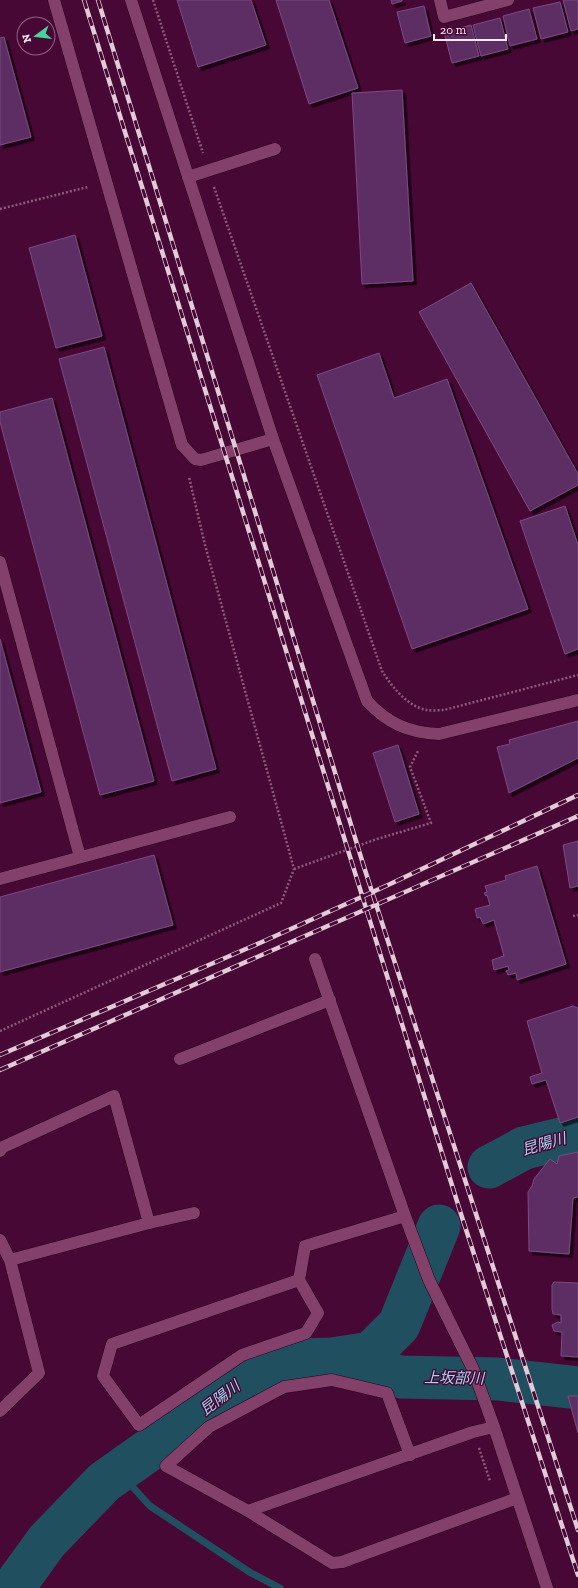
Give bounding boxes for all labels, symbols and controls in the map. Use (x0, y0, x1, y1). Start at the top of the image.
north arrow (16, 16, 56, 56)
scale bar (434, 16, 506, 42)
text: 20 m (440, 23, 467, 37)
text: N (19, 32, 34, 44)
water label: 昆陽川 (520, 1129, 570, 1159)
water label: 上坂部川 (424, 1368, 486, 1388)
water label: 昆陽川 (197, 1376, 245, 1419)

